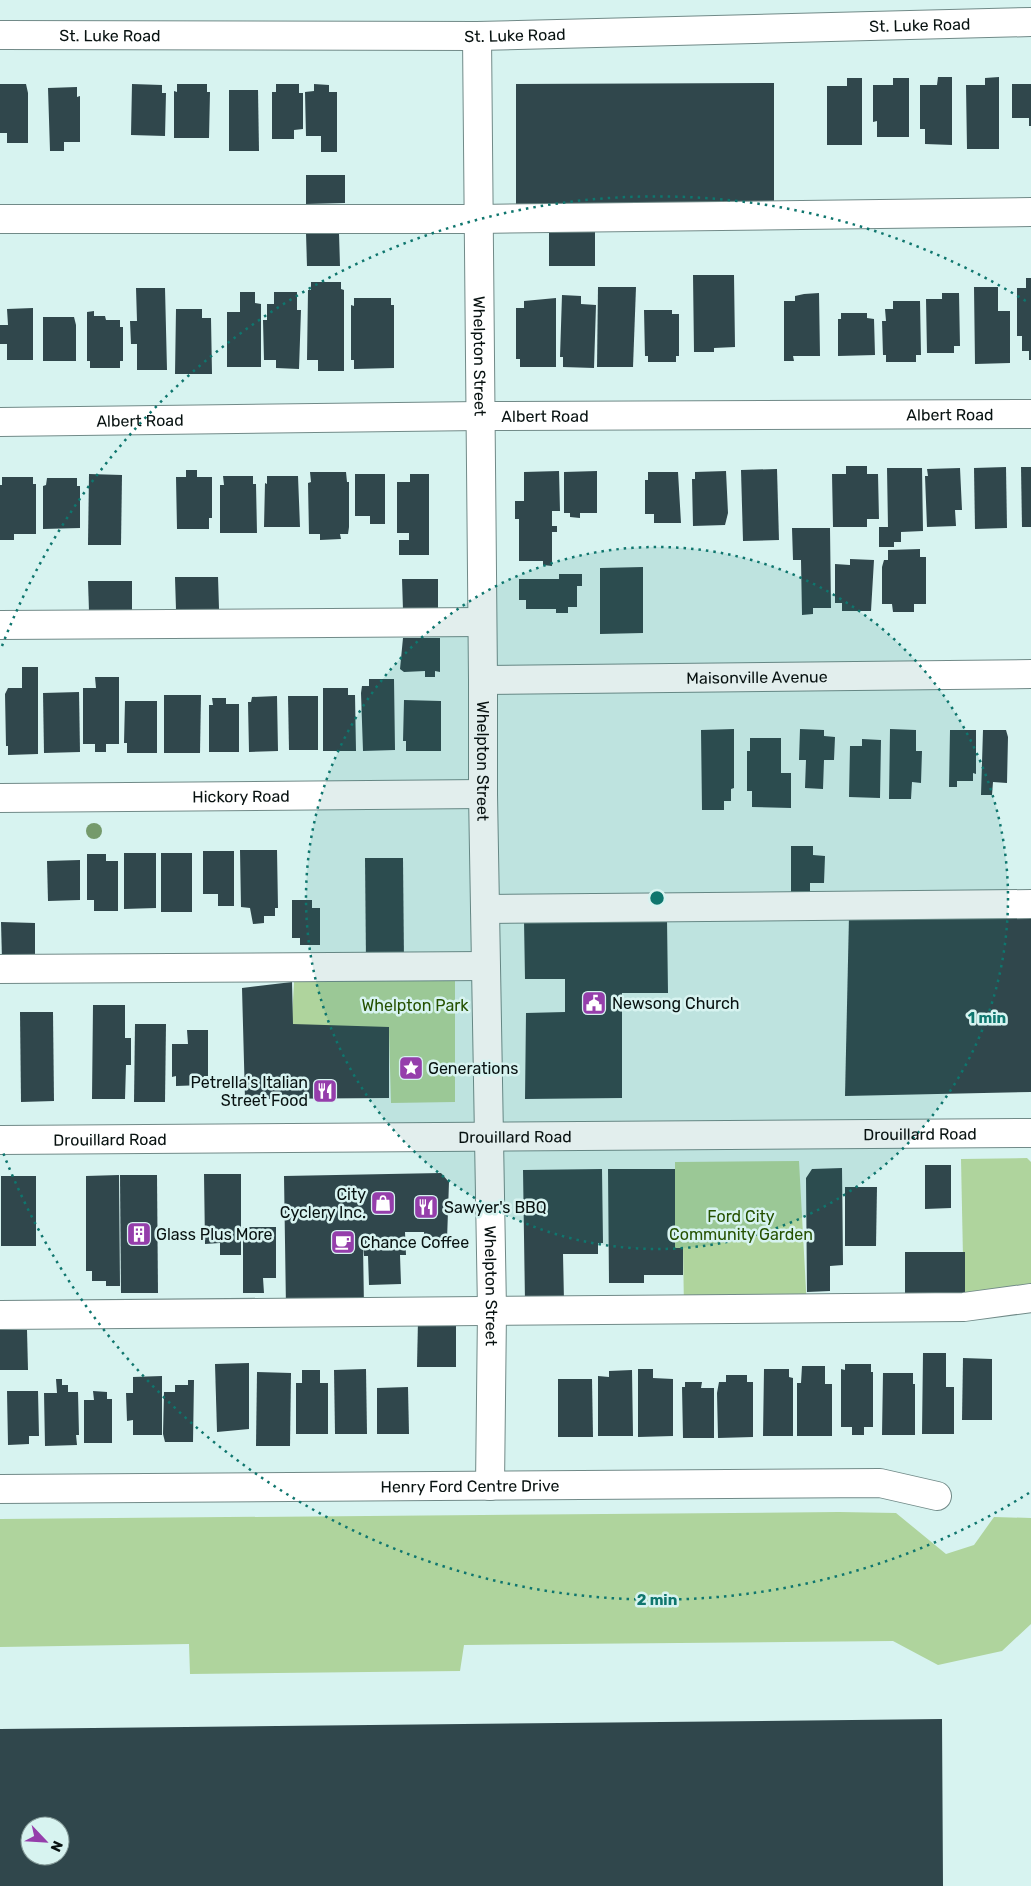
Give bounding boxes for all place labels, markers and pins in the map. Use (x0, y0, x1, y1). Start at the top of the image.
centre of rings (648, 889, 666, 907)
public building icon: Newsong Church (581, 990, 607, 1016)
place label: Newsong Church (612, 994, 740, 1013)
place icon: Generations (398, 1055, 424, 1081)
place label: Generations (428, 1059, 518, 1078)
place label: Petrella's Italian Street Food (191, 1073, 308, 1110)
restaurant icon: Petrella's Italian Street Food (312, 1078, 338, 1104)
place label: City Cyclery Inc. (280, 1185, 366, 1222)
shop icon: City Cyclery Inc. (370, 1190, 396, 1216)
restaurant icon: Sawyer's BBQ (413, 1194, 439, 1220)
place label: Sawyer's BBQ (444, 1198, 547, 1217)
building icon: Glass Plus More (126, 1221, 152, 1247)
place label: Glass Plus More (156, 1225, 273, 1244)
cafe icon: Chance Coffee (330, 1229, 356, 1255)
place label: Chance Coffee (360, 1233, 469, 1252)

